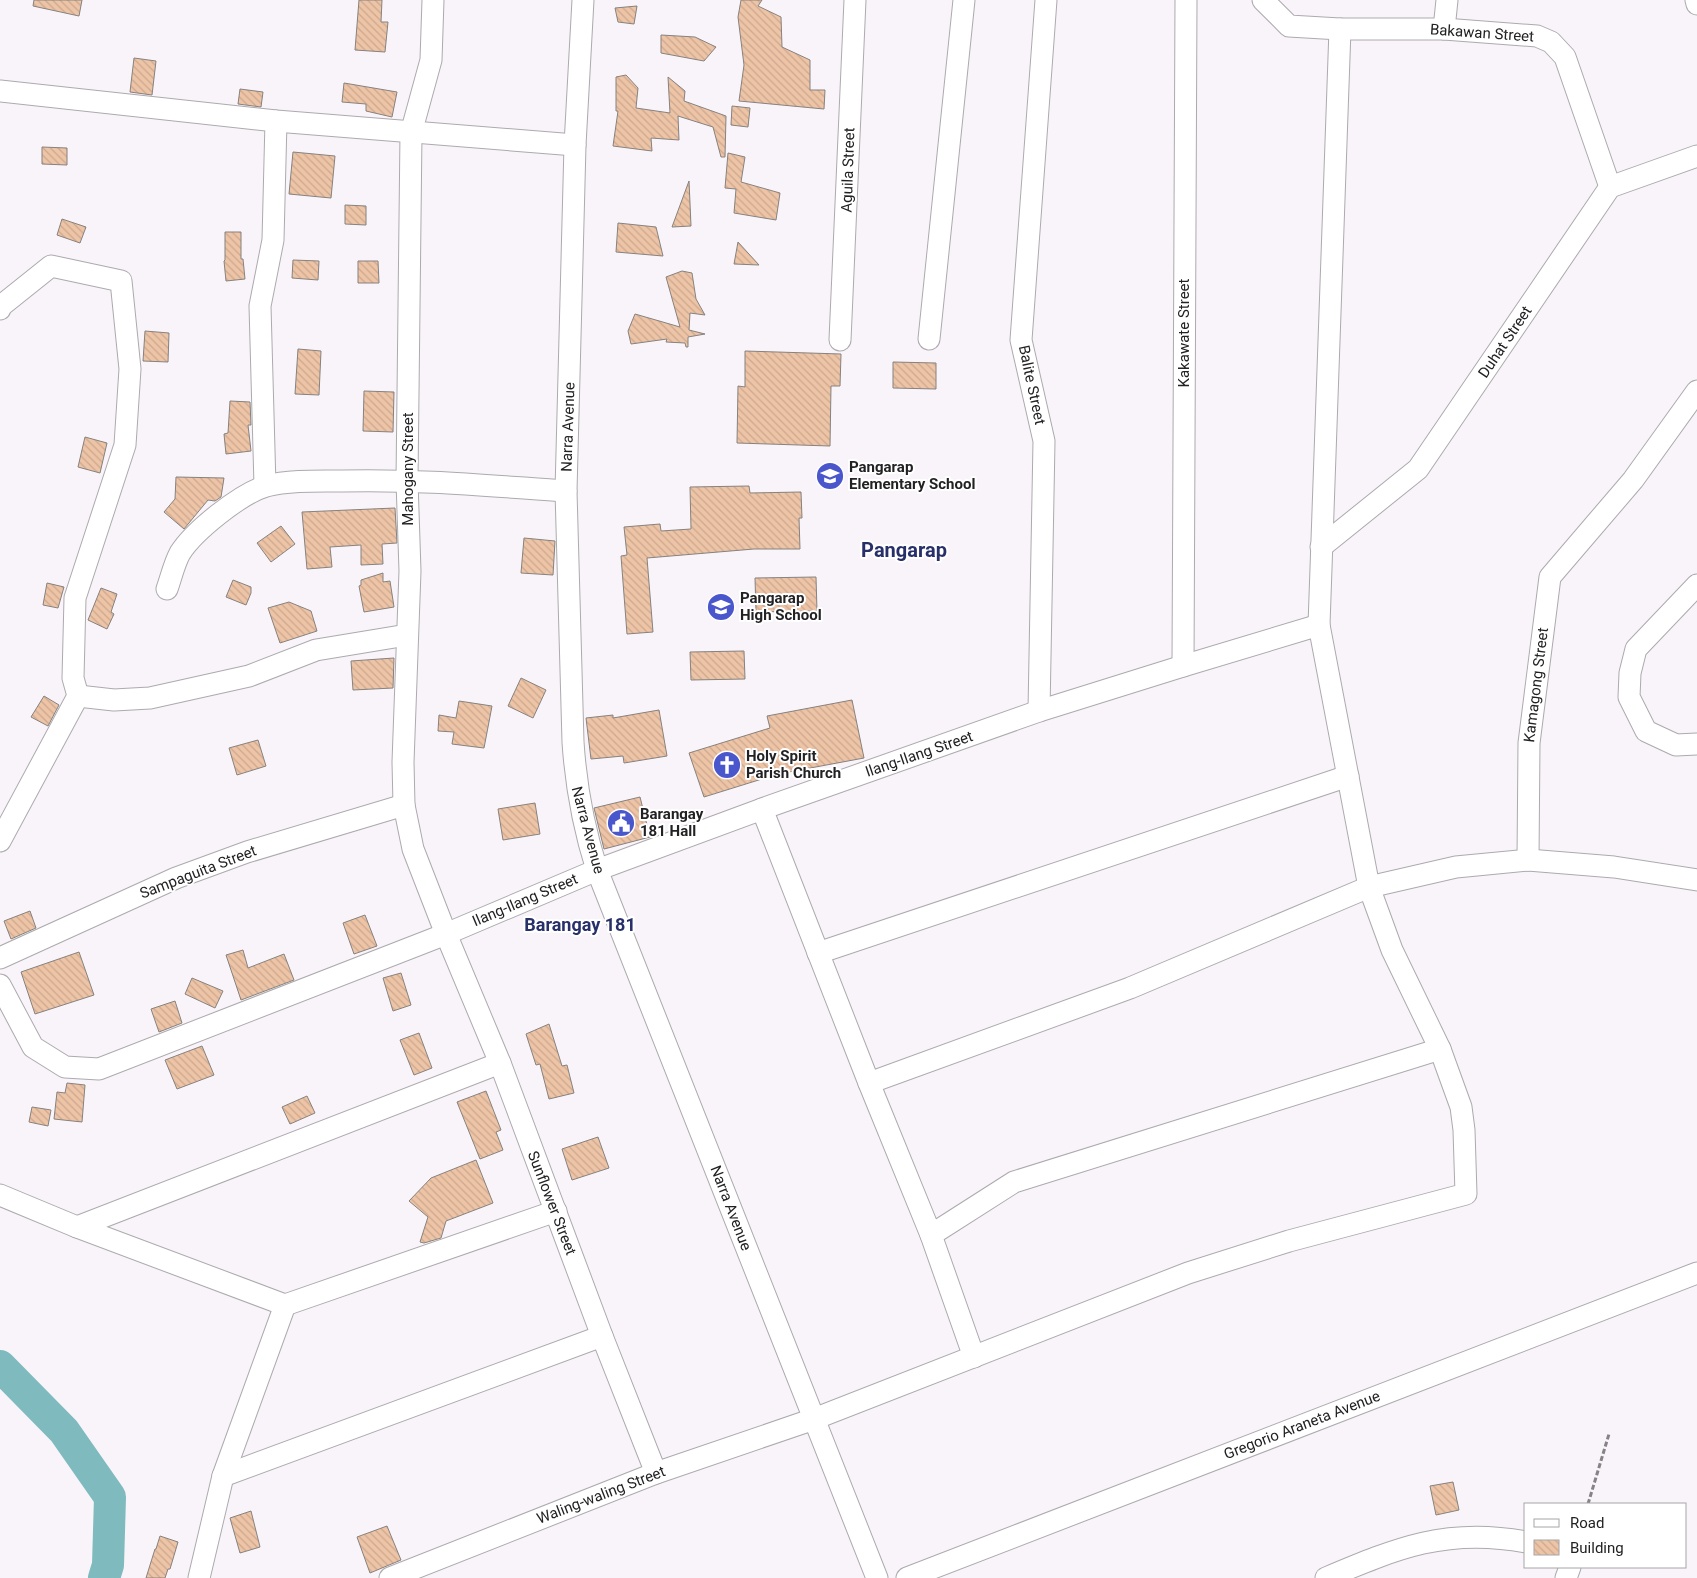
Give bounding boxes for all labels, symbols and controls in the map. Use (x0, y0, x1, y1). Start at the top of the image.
street label: Bakawan Street (1429, 20, 1535, 46)
street label: Aguila Street (838, 127, 858, 213)
street label: Kakawate Street (1175, 278, 1193, 387)
street label: Duhat Street (1474, 303, 1536, 381)
street label: Balite Street (1015, 344, 1049, 427)
street label: Narra Avenue (557, 382, 579, 472)
street label: Mahogany Street (399, 412, 417, 526)
place label: Pangarap Elementary School (849, 458, 975, 493)
school or university icon: Pangarap Elementary School (815, 461, 845, 491)
district label: Pangarap (861, 538, 947, 562)
place label: Pangarap High School (740, 589, 822, 624)
school or university icon: Pangarap High School (706, 592, 736, 622)
street label: Kamagong Street (1520, 626, 1552, 744)
street label: Ilang-Ilang Street (863, 727, 975, 781)
place label: Holy Spirit Parish Church (746, 747, 841, 782)
church icon: Holy Spirit Parish Church (712, 750, 742, 780)
street label: Narra Avenue (568, 784, 608, 876)
place label: Barangay 181 Hall (640, 805, 704, 840)
public building icon: Barangay 181 Hall (606, 808, 636, 838)
street label: Sampaguita Street (137, 841, 259, 903)
street label: Ilang-Ilang Street (470, 870, 580, 930)
district label: Barangay 181 (524, 914, 636, 935)
street label: Sunflower Street (524, 1148, 580, 1258)
street label: Narra Avenue (707, 1163, 755, 1253)
street label: Gregorio Araneta Avenue (1221, 1387, 1383, 1463)
street label: Waling-waling Street (534, 1462, 668, 1528)
legend (1524, 1503, 1687, 1568)
text: Road (1570, 1514, 1604, 1532)
text: Building (1570, 1539, 1624, 1557)

